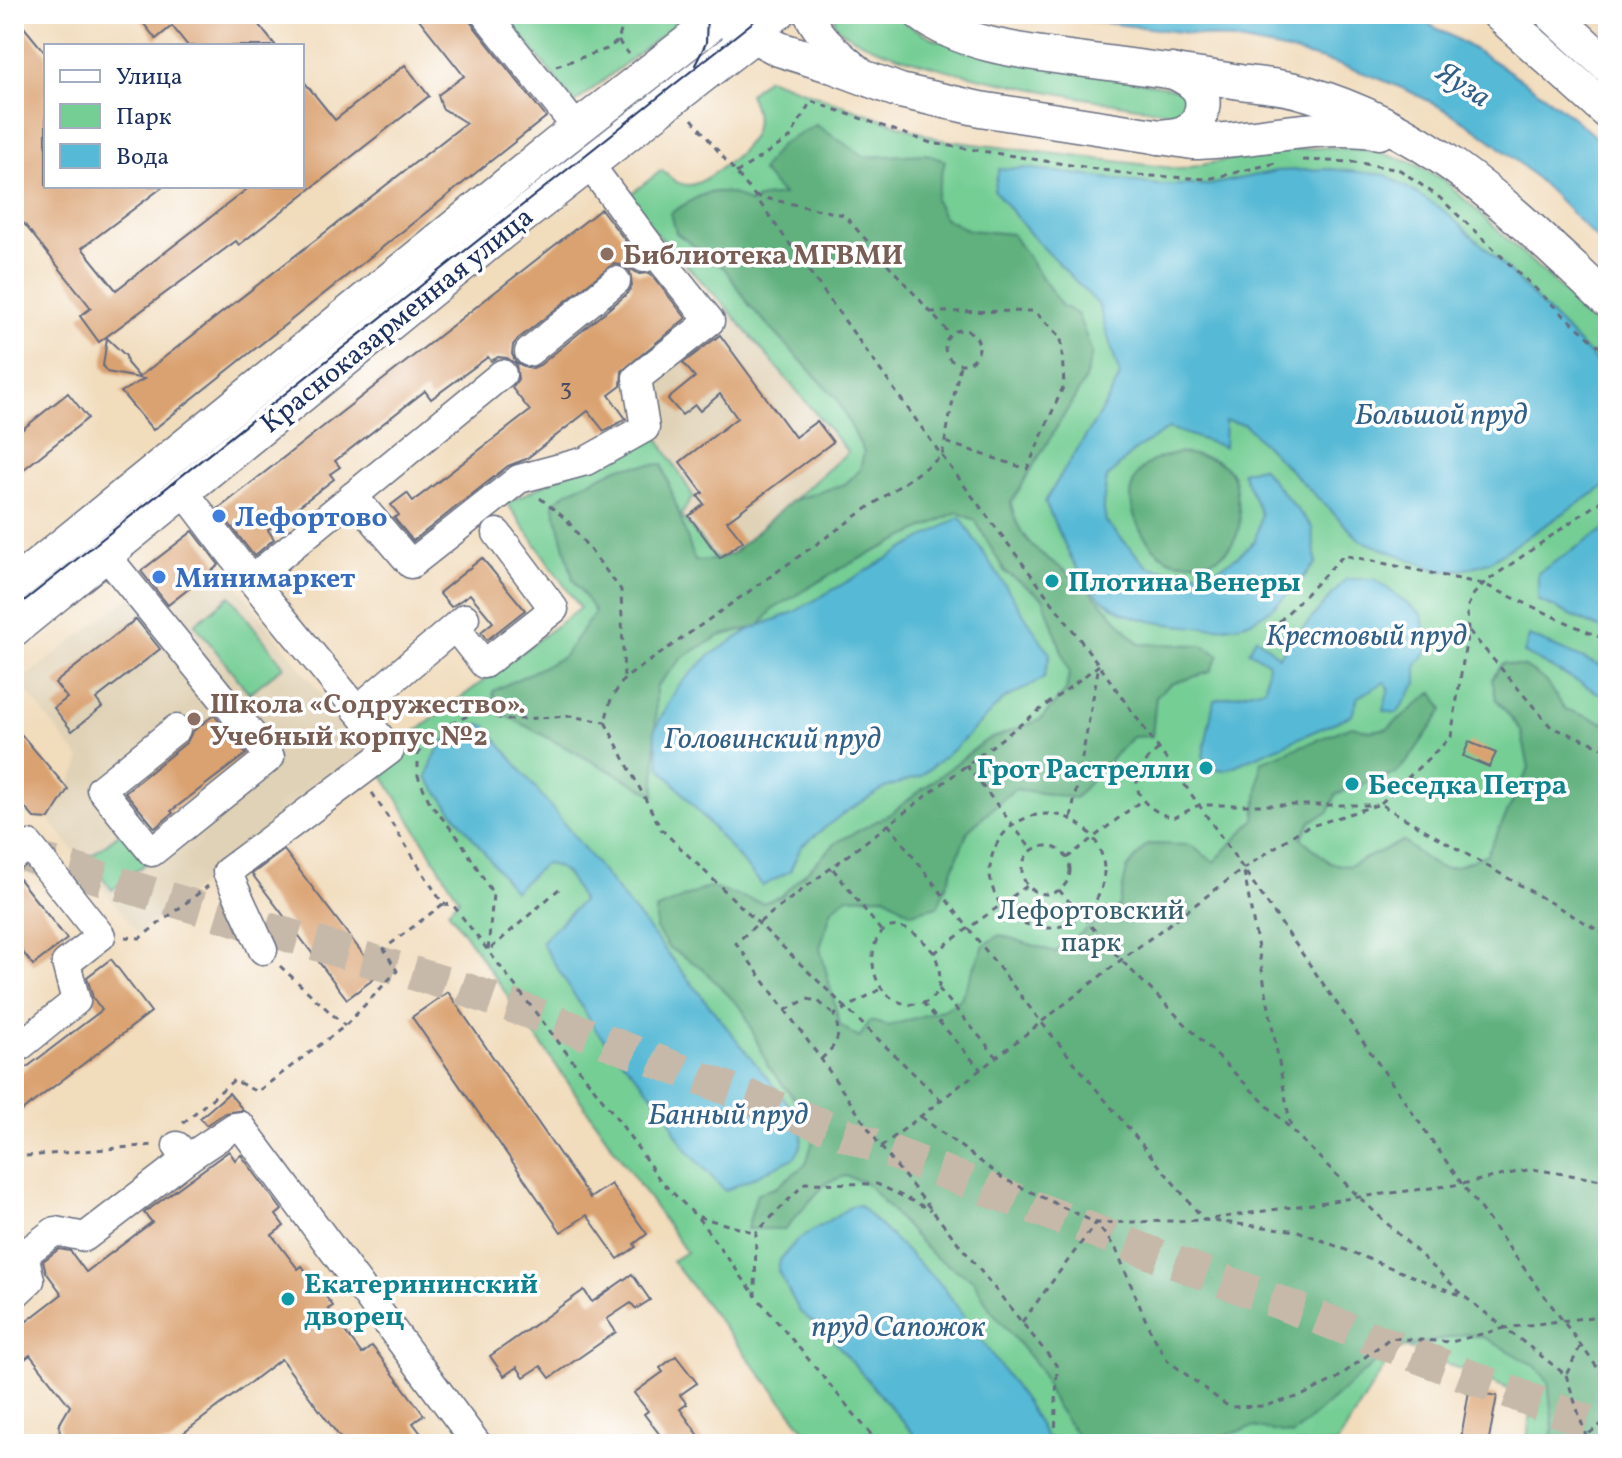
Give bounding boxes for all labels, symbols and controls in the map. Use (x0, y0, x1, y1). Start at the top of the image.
legend (44, 44, 304, 188)
water label: Яуза (1426, 51, 1498, 119)
text: Улица (116, 61, 183, 95)
text: Парк (116, 101, 172, 135)
text: Вода (116, 141, 169, 175)
street label: Красноказарменная улица (253, 198, 542, 443)
place label: Библиотека МГВМИ (623, 237, 903, 276)
marker: Библиотека МГВМИ (598, 245, 616, 263)
house number: 3 (560, 372, 572, 406)
water label: Большой пруд (1355, 395, 1527, 437)
place label: Лефортово (235, 499, 388, 538)
marker: Лефортово (210, 507, 228, 525)
place label: Минимаркет (175, 560, 356, 599)
place label: Плотина Венеры (1068, 564, 1301, 603)
marker: Минимаркет (150, 568, 168, 586)
marker: Плотина Венеры (1043, 572, 1061, 590)
water label: Крестовый пруд (1266, 616, 1467, 658)
place label: Школа «Содружество». Учебный корпус №2 (210, 686, 526, 757)
marker: Школа «Содружество». Учебный корпус №2 (185, 710, 203, 728)
water label: Головинский пруд (664, 719, 881, 761)
place label: Грот Растрелли (977, 751, 1190, 790)
marker: Грот Растрелли (1197, 759, 1215, 777)
place label: Беседка Петра (1368, 767, 1567, 806)
marker: Беседка Петра (1343, 775, 1361, 793)
park label: Лефортовский парк (997, 892, 1185, 963)
water label: Банный пруд (648, 1095, 808, 1137)
place label: Екатерининский дворец (304, 1266, 538, 1337)
marker: Екатерининский дворец (279, 1290, 297, 1308)
water label: пруд Сапожок (811, 1307, 986, 1349)

